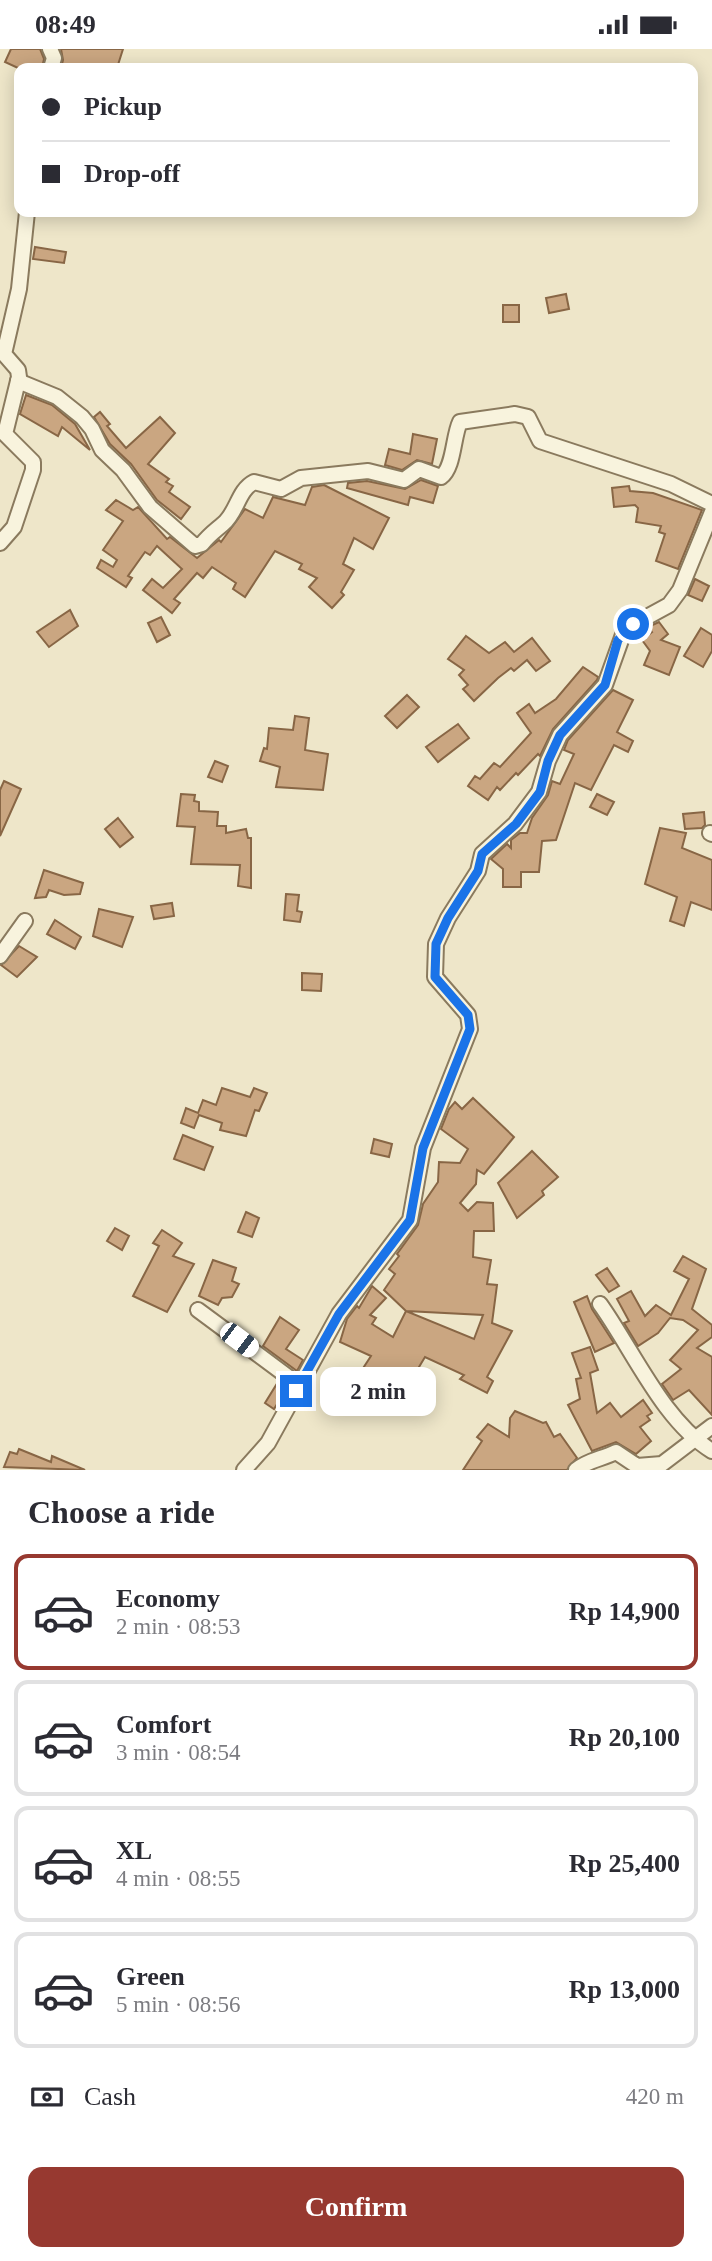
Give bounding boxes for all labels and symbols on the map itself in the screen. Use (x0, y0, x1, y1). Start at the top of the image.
route start (617, 608, 649, 640)
car (216, 1319, 263, 1361)
callout: 2 min (320, 1367, 436, 1415)
route end (280, 1375, 312, 1407)

